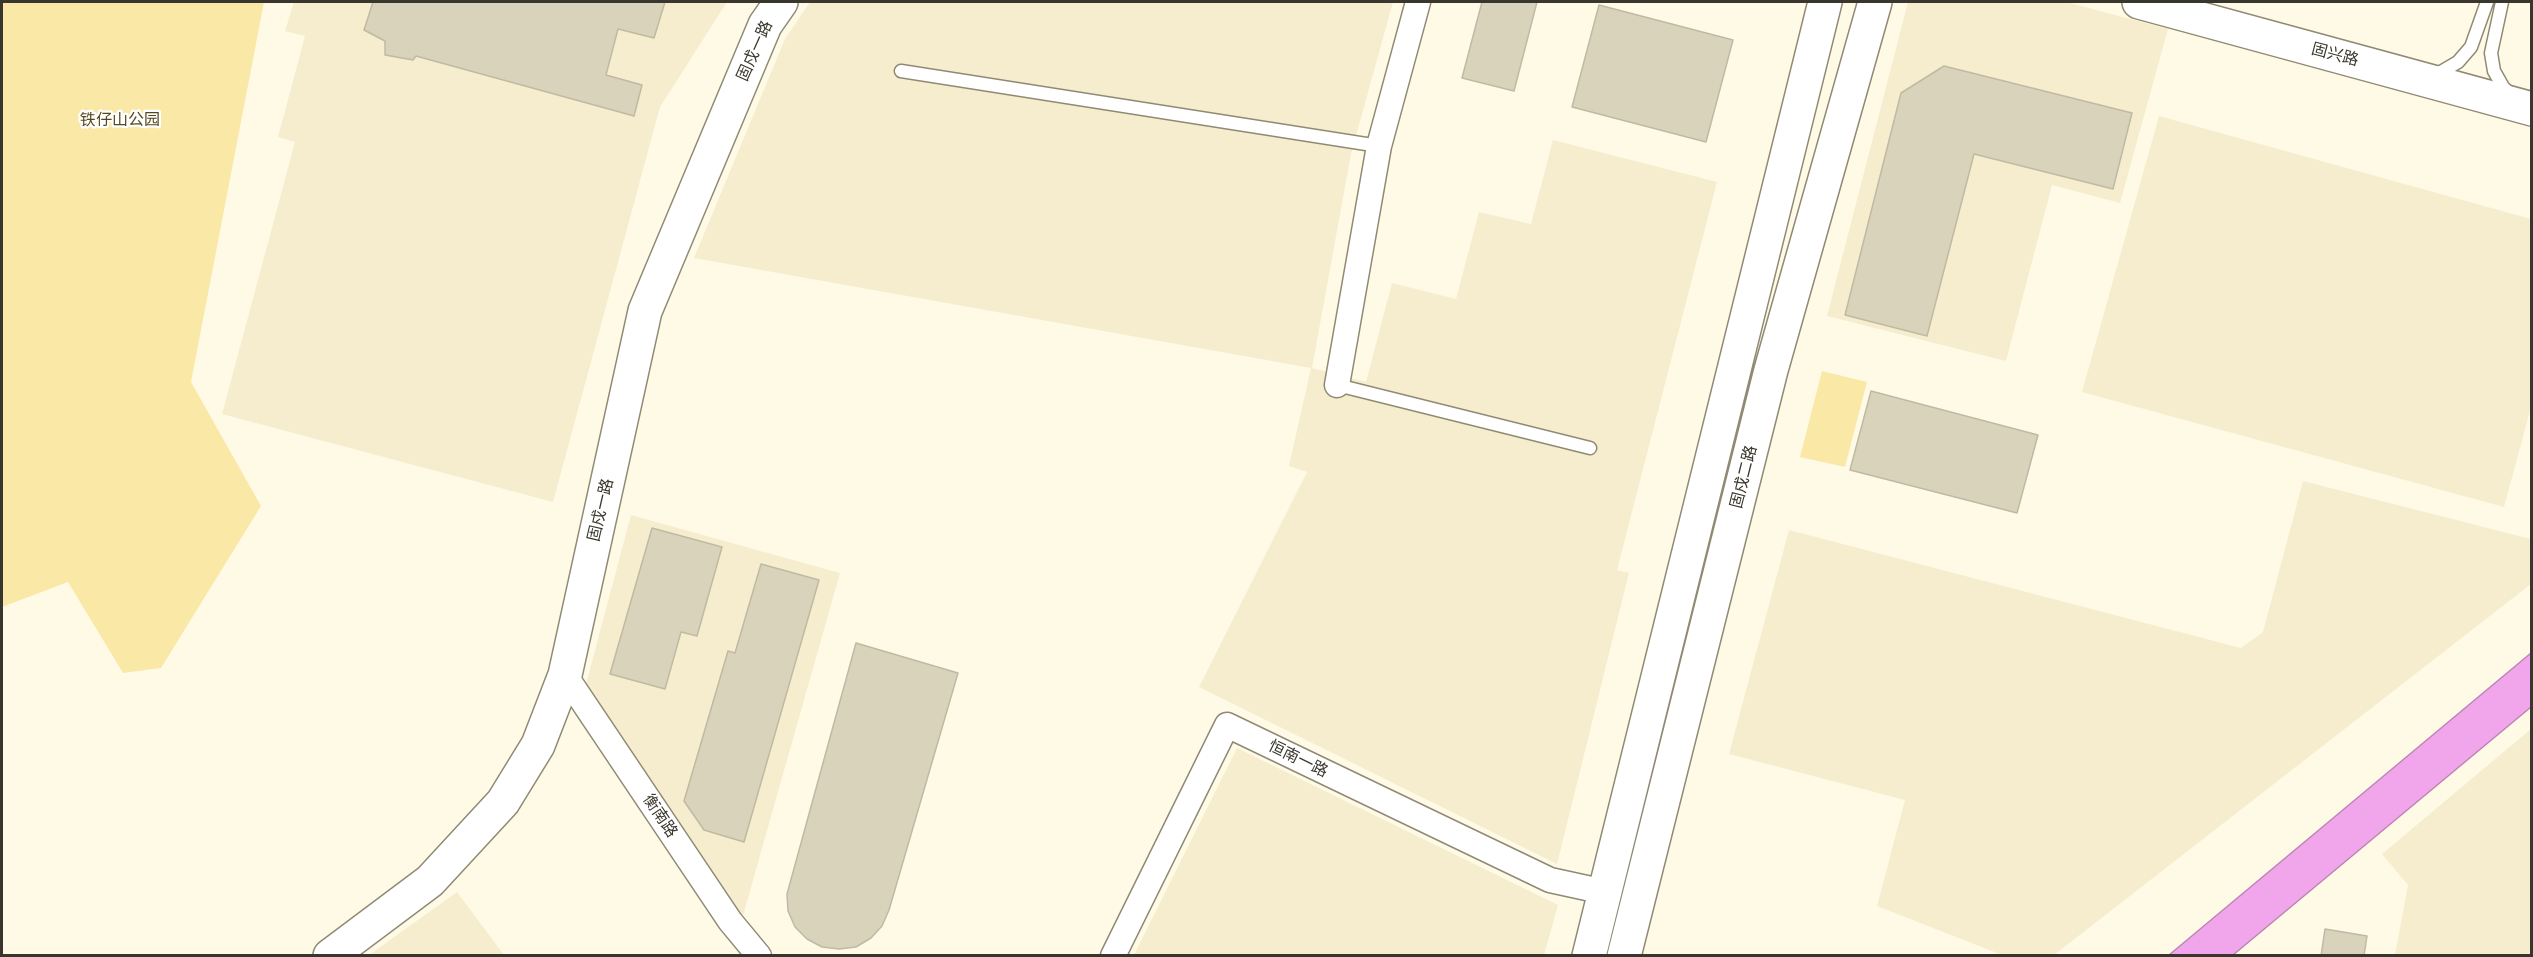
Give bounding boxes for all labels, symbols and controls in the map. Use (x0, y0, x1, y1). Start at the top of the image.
street label: 固戍一路 (733, 18, 777, 84)
street label: 固兴路 (2309, 40, 2361, 70)
park label: 铁仔山公园 (80, 110, 160, 130)
street label: 固戍二路 (1727, 444, 1761, 510)
street label: 固戍一路 (584, 477, 618, 543)
street label: 恒南一路 (1265, 736, 1331, 782)
street label: 衡南路 (639, 791, 681, 841)

